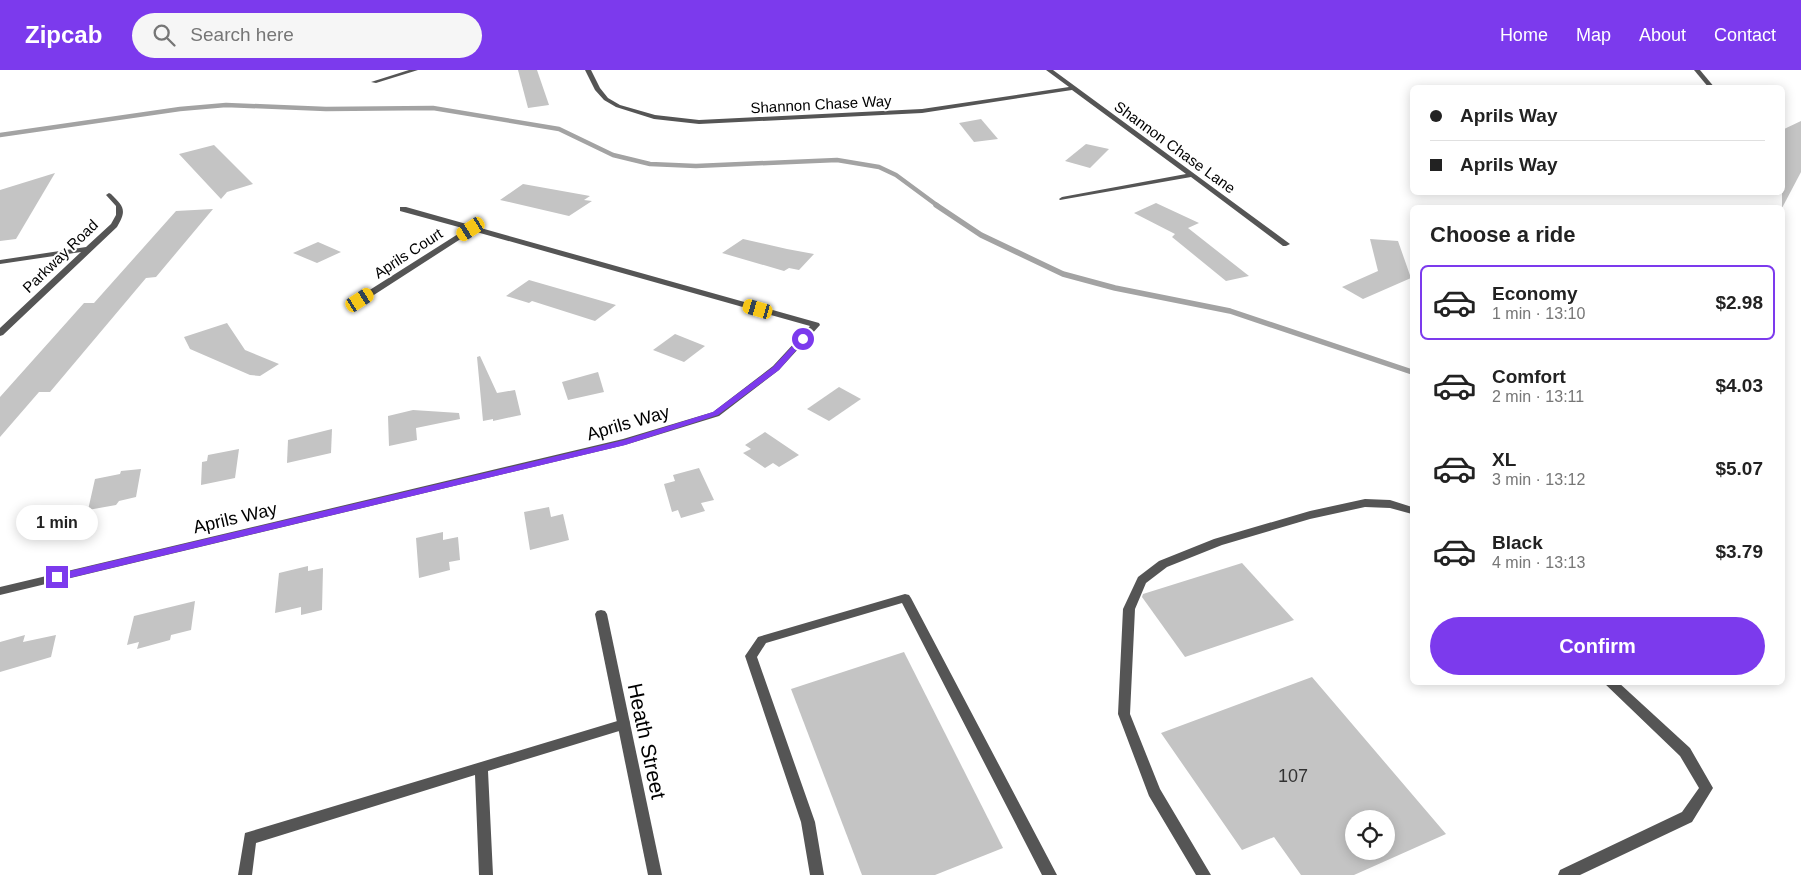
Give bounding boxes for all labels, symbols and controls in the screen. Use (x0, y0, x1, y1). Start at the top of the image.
search box (132, 13, 482, 58)
text: Zipcab (25, 21, 102, 48)
icon: search (150, 21, 178, 49)
text: Search here (190, 24, 294, 45)
text: Home (1500, 25, 1548, 45)
text: Map (1576, 25, 1611, 45)
text: About (1639, 25, 1686, 45)
text: Contact (1714, 25, 1776, 45)
street label: Shannon Chase Way (750, 92, 892, 116)
street label: Shannon Chase Lane (1111, 97, 1239, 197)
text: Aprils Way (1460, 105, 1558, 126)
text: Aprils Way (1460, 154, 1558, 175)
car (454, 215, 487, 243)
street label: Parkway Road (19, 216, 101, 296)
text: Choose a ride (1430, 222, 1575, 247)
street label: Aprils Court (371, 224, 446, 281)
icon: car (1432, 280, 1477, 325)
text: Economy (1492, 283, 1578, 304)
car (343, 286, 376, 314)
text: $2.98 (1715, 292, 1763, 313)
car (741, 298, 774, 320)
text: 1 min · 13:10 (1492, 305, 1585, 322)
route start (792, 328, 814, 350)
icon: car (1432, 363, 1477, 408)
text: Comfort (1492, 366, 1566, 387)
text: $4.03 (1715, 375, 1763, 396)
text: 2 min · 13:11 (1492, 388, 1584, 405)
street label: Aprils Way (584, 402, 672, 444)
icon: car (1432, 446, 1477, 491)
text: XL (1492, 449, 1516, 470)
text: $5.07 (1715, 458, 1763, 479)
text: 3 min · 13:12 (1492, 471, 1585, 488)
street label: Aprils Way (191, 499, 279, 537)
callout: 1 min (16, 504, 98, 540)
text: 1 min (36, 514, 78, 531)
icon: car (1432, 529, 1477, 574)
text: Black (1492, 532, 1543, 553)
text: $3.79 (1715, 541, 1763, 562)
text: 4 min · 13:13 (1492, 554, 1585, 571)
route end (46, 566, 68, 588)
button: Confirm (1430, 617, 1765, 675)
street label: Heath Street (623, 681, 671, 801)
house number: 107 (1278, 766, 1308, 786)
map controls (1345, 810, 1395, 860)
button: locate (1345, 810, 1395, 860)

